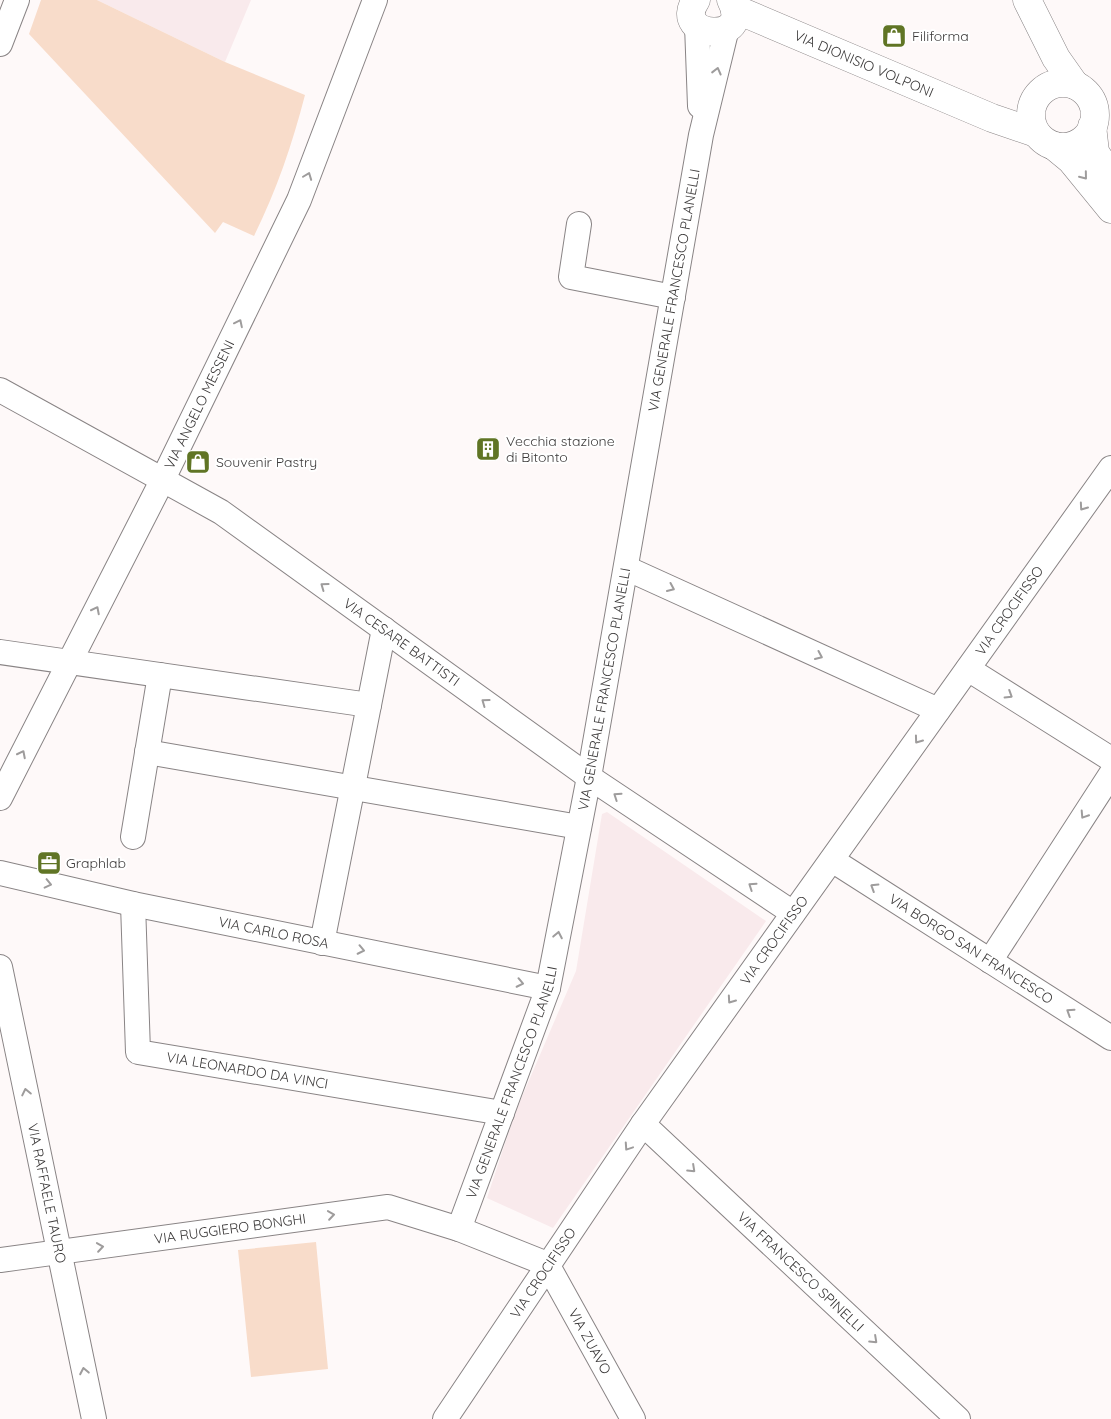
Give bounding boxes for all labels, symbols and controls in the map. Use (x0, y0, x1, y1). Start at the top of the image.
shop icon: Filiforma (881, 23, 907, 49)
street label: VIA DIONISIO VOLPONI (791, 26, 936, 101)
place label: Filiforma (912, 27, 969, 45)
one-way arrow (711, 66, 722, 75)
street label: VIA GENERALE FRANCESCO PLANELLI (644, 168, 704, 413)
one-way arrow (1078, 170, 1086, 179)
one-way arrow (302, 172, 312, 181)
one-way arrow (233, 319, 243, 328)
street label: VIA ANGELO MESSENI (160, 337, 238, 472)
place label: Vecchia stazione di Bitonto (506, 432, 615, 466)
building icon: Vecchia stazione di Bitonto (475, 436, 501, 462)
shop icon: Souvenir Pastry (185, 449, 211, 475)
place label: Souvenir Pastry (216, 453, 317, 471)
one-way arrow (1080, 501, 1089, 511)
street label: VIA CROCIFISSO (971, 562, 1047, 659)
street label: VIA GENERALE FRANCESCO PLANELLI (574, 566, 634, 812)
one-way arrow (666, 582, 675, 593)
one-way arrow (321, 583, 330, 592)
street label: VIA CESARE BATTISTI (340, 594, 463, 690)
one-way arrow (90, 606, 100, 615)
one-way arrow (814, 649, 823, 660)
one-way arrow (1004, 689, 1013, 699)
one-way arrow (481, 699, 491, 708)
one-way arrow (915, 734, 924, 743)
one-way arrow (16, 750, 26, 759)
one-way arrow (613, 793, 623, 802)
one-way arrow (1081, 810, 1091, 819)
office icon: Graphlab (36, 850, 62, 876)
place label: Graphlab (66, 854, 126, 872)
one-way arrow (43, 878, 52, 889)
one-way arrow (749, 883, 758, 892)
one-way arrow (870, 884, 880, 893)
street label: VIA BORGO SAN FRANCESCO (886, 890, 1057, 1008)
street label: VIA CROCIFISSO (736, 892, 812, 988)
street label: VIA CARLO ROSA (217, 913, 330, 952)
one-way arrow (553, 930, 563, 939)
one-way arrow (356, 945, 365, 955)
street label: VIA GENERALE FRANCESCO PLANELLI (462, 965, 561, 1201)
one-way arrow (515, 977, 524, 987)
one-way arrow (728, 994, 737, 1004)
one-way arrow (1066, 1009, 1076, 1018)
street label: VIA LEONARDO DA VINCI (165, 1048, 330, 1093)
one-way arrow (21, 1088, 32, 1097)
street label: VIA RAFFAELE TAURO (24, 1122, 70, 1265)
one-way arrow (624, 1142, 634, 1151)
one-way arrow (686, 1163, 695, 1172)
street label: VIA FRANCESCO SPINELLI (733, 1208, 868, 1335)
street label: VIA RUGGIERO BONGHI (153, 1209, 307, 1248)
one-way arrow (327, 1210, 335, 1221)
street label: VIA CROCIFISSO (506, 1224, 580, 1322)
one-way arrow (96, 1242, 105, 1252)
street label: VIA ZUAVO (564, 1305, 615, 1377)
one-way arrow (868, 1334, 877, 1343)
one-way arrow (80, 1367, 90, 1376)

